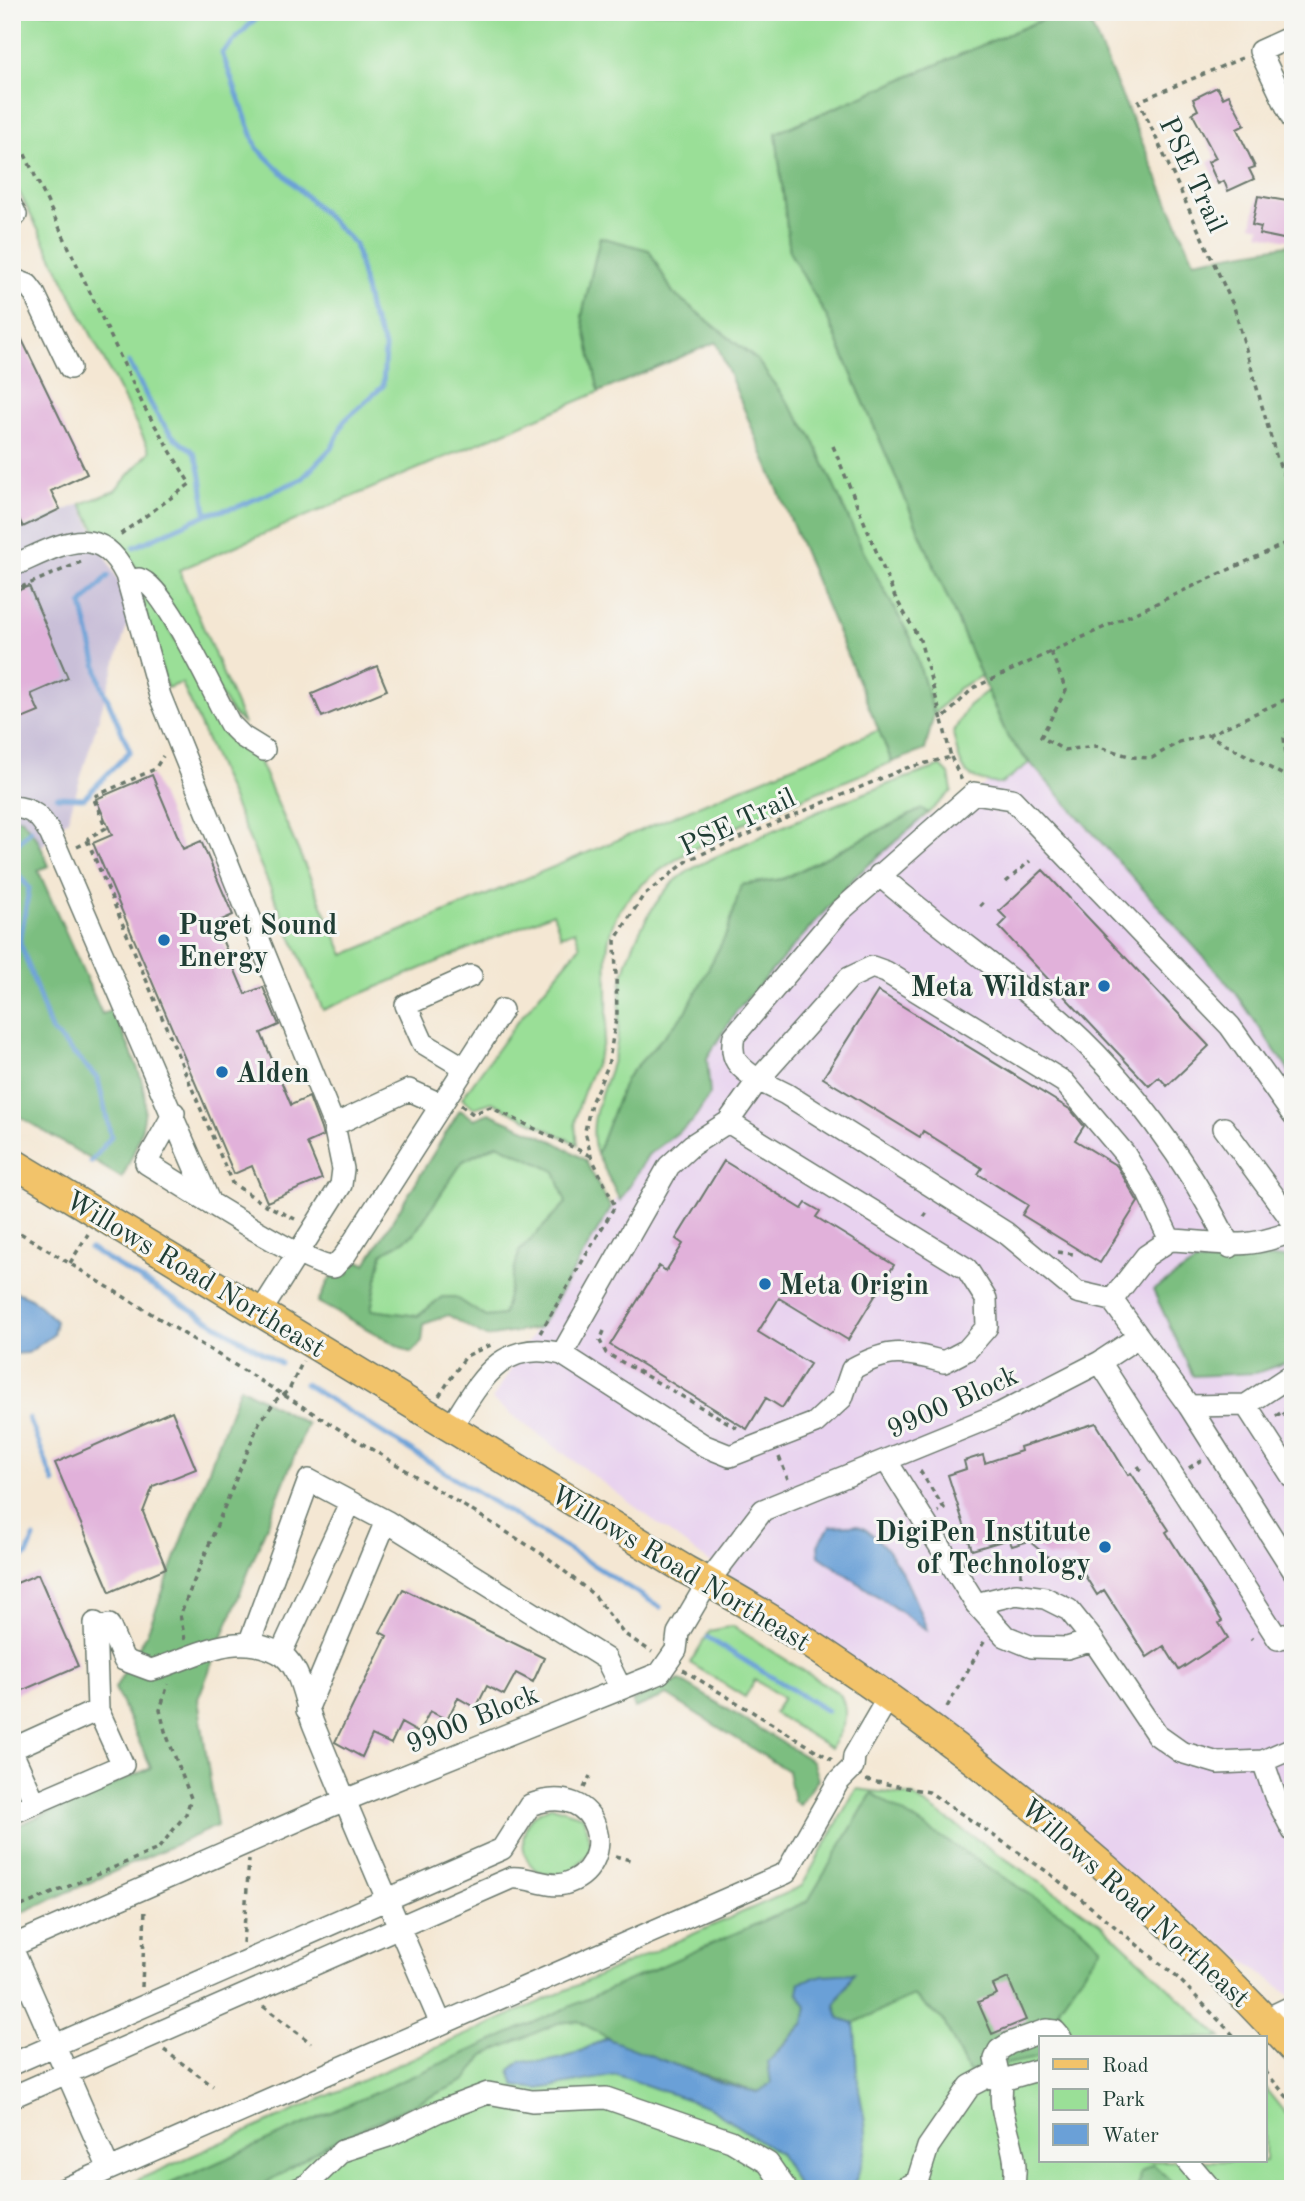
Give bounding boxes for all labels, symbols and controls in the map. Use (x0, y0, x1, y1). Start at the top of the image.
street label: PSE Trail (1152, 113, 1230, 237)
street label: PSE Trail (676, 785, 800, 863)
place label: Puget Sound Energy (178, 913, 337, 973)
marker: Puget Sound Energy (156, 932, 172, 948)
place label: Meta Wildstar (911, 975, 1090, 1003)
marker: Meta Wildstar (1096, 978, 1112, 994)
place label: Alden (236, 1061, 310, 1089)
marker: Alden (214, 1064, 230, 1080)
street label: Willows Road Northeast (60, 1187, 329, 1364)
place label: Meta Origin (779, 1273, 929, 1301)
marker: Meta Origin (757, 1276, 773, 1292)
street label: 9900 Block (883, 1362, 1023, 1445)
street label: Willows Road Northeast (545, 1481, 814, 1658)
place label: DigiPen Institute of Technology (875, 1520, 1091, 1580)
marker: DigiPen Institute of Technology (1097, 1539, 1113, 1555)
street label: 9900 Block (403, 1682, 543, 1760)
street label: Willows Road Northeast (1014, 1794, 1254, 2014)
legend (1039, 2036, 1266, 2162)
text: Road (1102, 2056, 1149, 2077)
text: Park (1102, 2090, 1145, 2111)
text: Water (1102, 2126, 1159, 2147)

